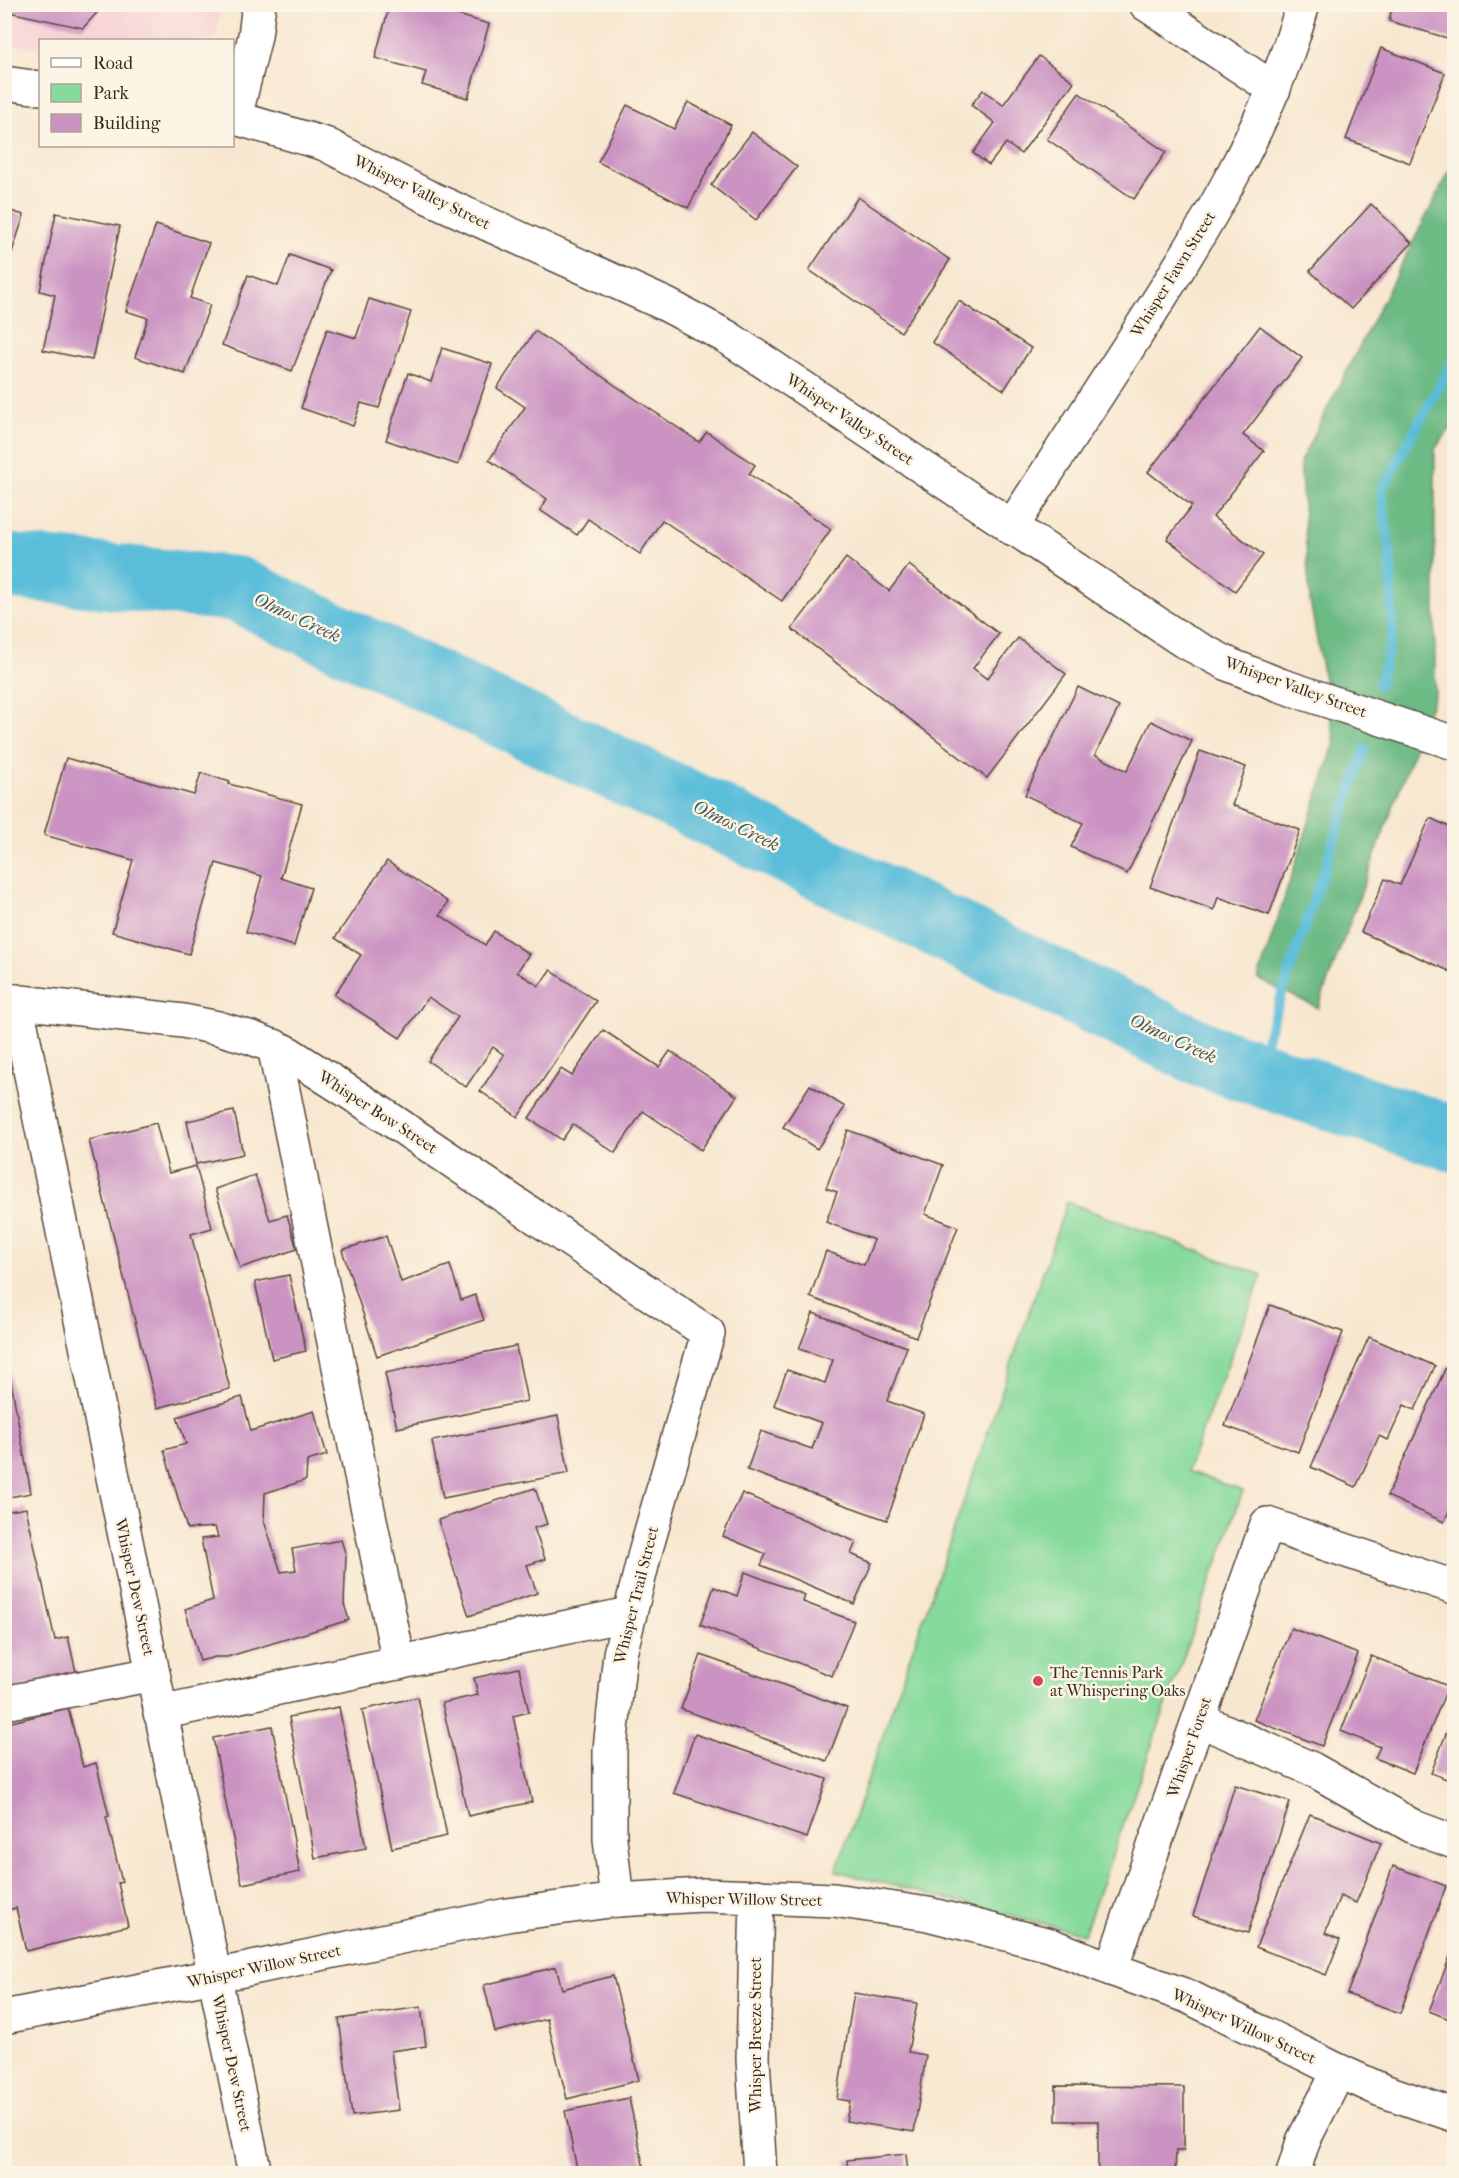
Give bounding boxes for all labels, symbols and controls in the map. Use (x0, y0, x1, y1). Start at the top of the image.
legend (39, 39, 234, 147)
text: Road (93, 53, 133, 74)
text: Park (93, 83, 130, 104)
text: Building (93, 113, 161, 134)
street label: Whisper Valley Street (350, 150, 494, 233)
street label: Whisper Fawn Street (1126, 207, 1220, 341)
street label: Whisper Valley Street (782, 369, 918, 469)
water label: Olmos Creek (250, 589, 344, 647)
street label: Whisper Valley Street (1222, 652, 1370, 722)
water label: Olmos Creek (689, 796, 783, 856)
water label: Olmos Creek (1126, 1010, 1220, 1068)
street label: Whisper Bow Street (314, 1066, 441, 1158)
street label: Whisper Dew Street (111, 1516, 159, 1658)
street label: Whisper Trail Street (610, 1524, 662, 1667)
place label: The Tennis Park at Whispering Oaks (1050, 1663, 1186, 1700)
marker: The Tennis Park at Whispering Oaks (1031, 1674, 1045, 1688)
street label: Whisper Forest (1163, 1694, 1215, 1801)
street label: Whisper Willow Street (665, 1888, 823, 1910)
street label: Whisper Willow Street (184, 1940, 343, 1992)
street label: Whisper Breeze Street (746, 1957, 765, 2114)
street label: Whisper Willow Street (1168, 1984, 1319, 2068)
street label: Whisper Dew Street (208, 1992, 256, 2134)

